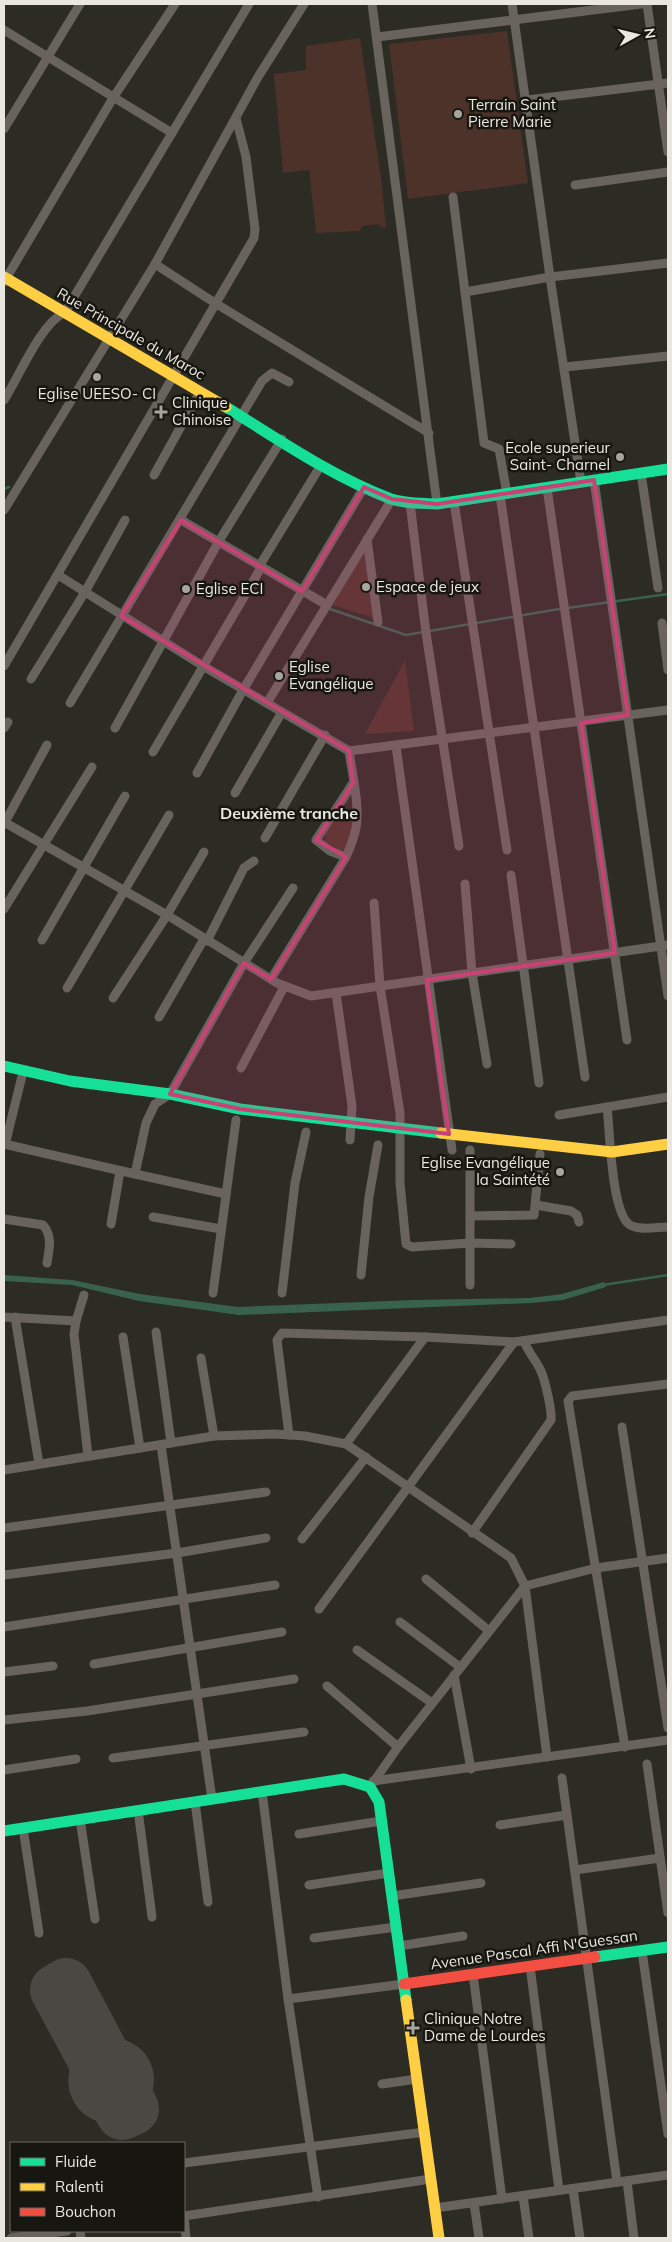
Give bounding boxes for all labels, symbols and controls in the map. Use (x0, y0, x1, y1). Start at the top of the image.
north arrow (612, 10, 662, 60)
text: N (640, 27, 660, 40)
place label: Terrain Saint Pierre Marie (468, 95, 556, 131)
marker: Terrain Saint Pierre Marie (452, 108, 464, 120)
street label: Rue Principale du Maroc (54, 283, 209, 384)
marker: Eglise UEESO- CI (91, 371, 103, 383)
place label: Eglise UEESO- CI (38, 384, 156, 403)
place label: Clinique Chinoise (172, 393, 231, 429)
marker: Clinique Chinoise (154, 405, 168, 419)
place label: Ecole superieur Saint- Charnel (505, 438, 611, 474)
marker: Ecole superieur Saint- Charnel (614, 451, 626, 463)
place label: Espace de jeux (376, 577, 479, 596)
place label: Eglise ECI (196, 579, 263, 598)
marker: Espace de jeux (360, 581, 372, 593)
marker: Eglise ECI (180, 583, 192, 595)
place label: Eglise Evangélique (289, 657, 373, 693)
marker: Eglise Evangélique (273, 670, 285, 682)
district label: Deuxième tranche (220, 803, 358, 823)
place label: Eglise Evangélique la Saintété (421, 1153, 550, 1189)
marker: Eglise Evangélique la Saintété (554, 1166, 566, 1178)
street label: Avenue Pascal Affi N'Guessan (429, 1926, 639, 1973)
place label: Clinique Notre Dame de Lourdes (424, 2009, 546, 2045)
marker: Clinique Notre Dame de Lourdes (406, 2021, 420, 2035)
legend (10, 2142, 185, 2232)
text: Fluide (55, 2152, 96, 2171)
text: Ralenti (55, 2177, 104, 2196)
text: Bouchon (55, 2202, 116, 2221)

